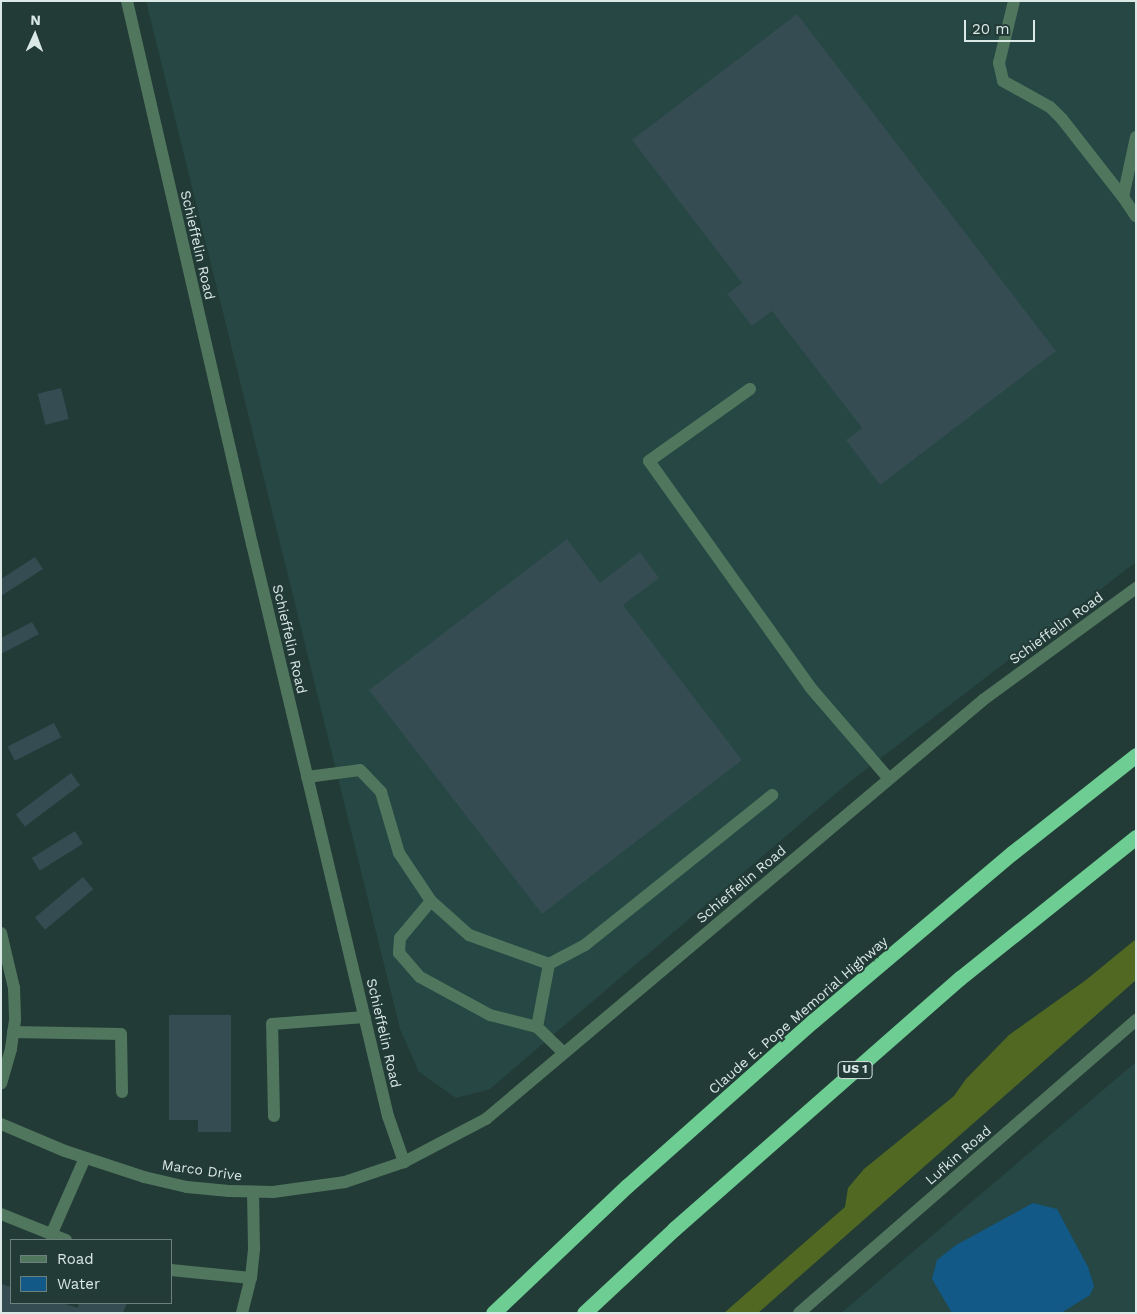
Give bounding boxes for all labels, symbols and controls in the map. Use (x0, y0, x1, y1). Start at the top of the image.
north arrow (10, 10, 60, 60)
scale bar (967, 10, 1038, 42)
text: N (30, 12, 41, 28)
text: 20 m (972, 20, 1010, 38)
street label: Schieffelin Road (177, 189, 219, 301)
street label: Schieffelin Road (269, 583, 311, 695)
street label: Schieffelin Road (1006, 588, 1106, 668)
street label: Schieffelin Road (693, 842, 789, 926)
street label: Claude E. Pope Memorial Highway (705, 932, 891, 1098)
street label: Schieffelin Road (363, 977, 405, 1089)
road number: US 1 (838, 1060, 872, 1080)
street label: Lufkin Road (922, 1122, 994, 1188)
street label: Marco Drive (161, 1156, 243, 1184)
legend (10, 1239, 172, 1304)
text: Road (57, 1250, 94, 1268)
text: Water (57, 1275, 100, 1293)

